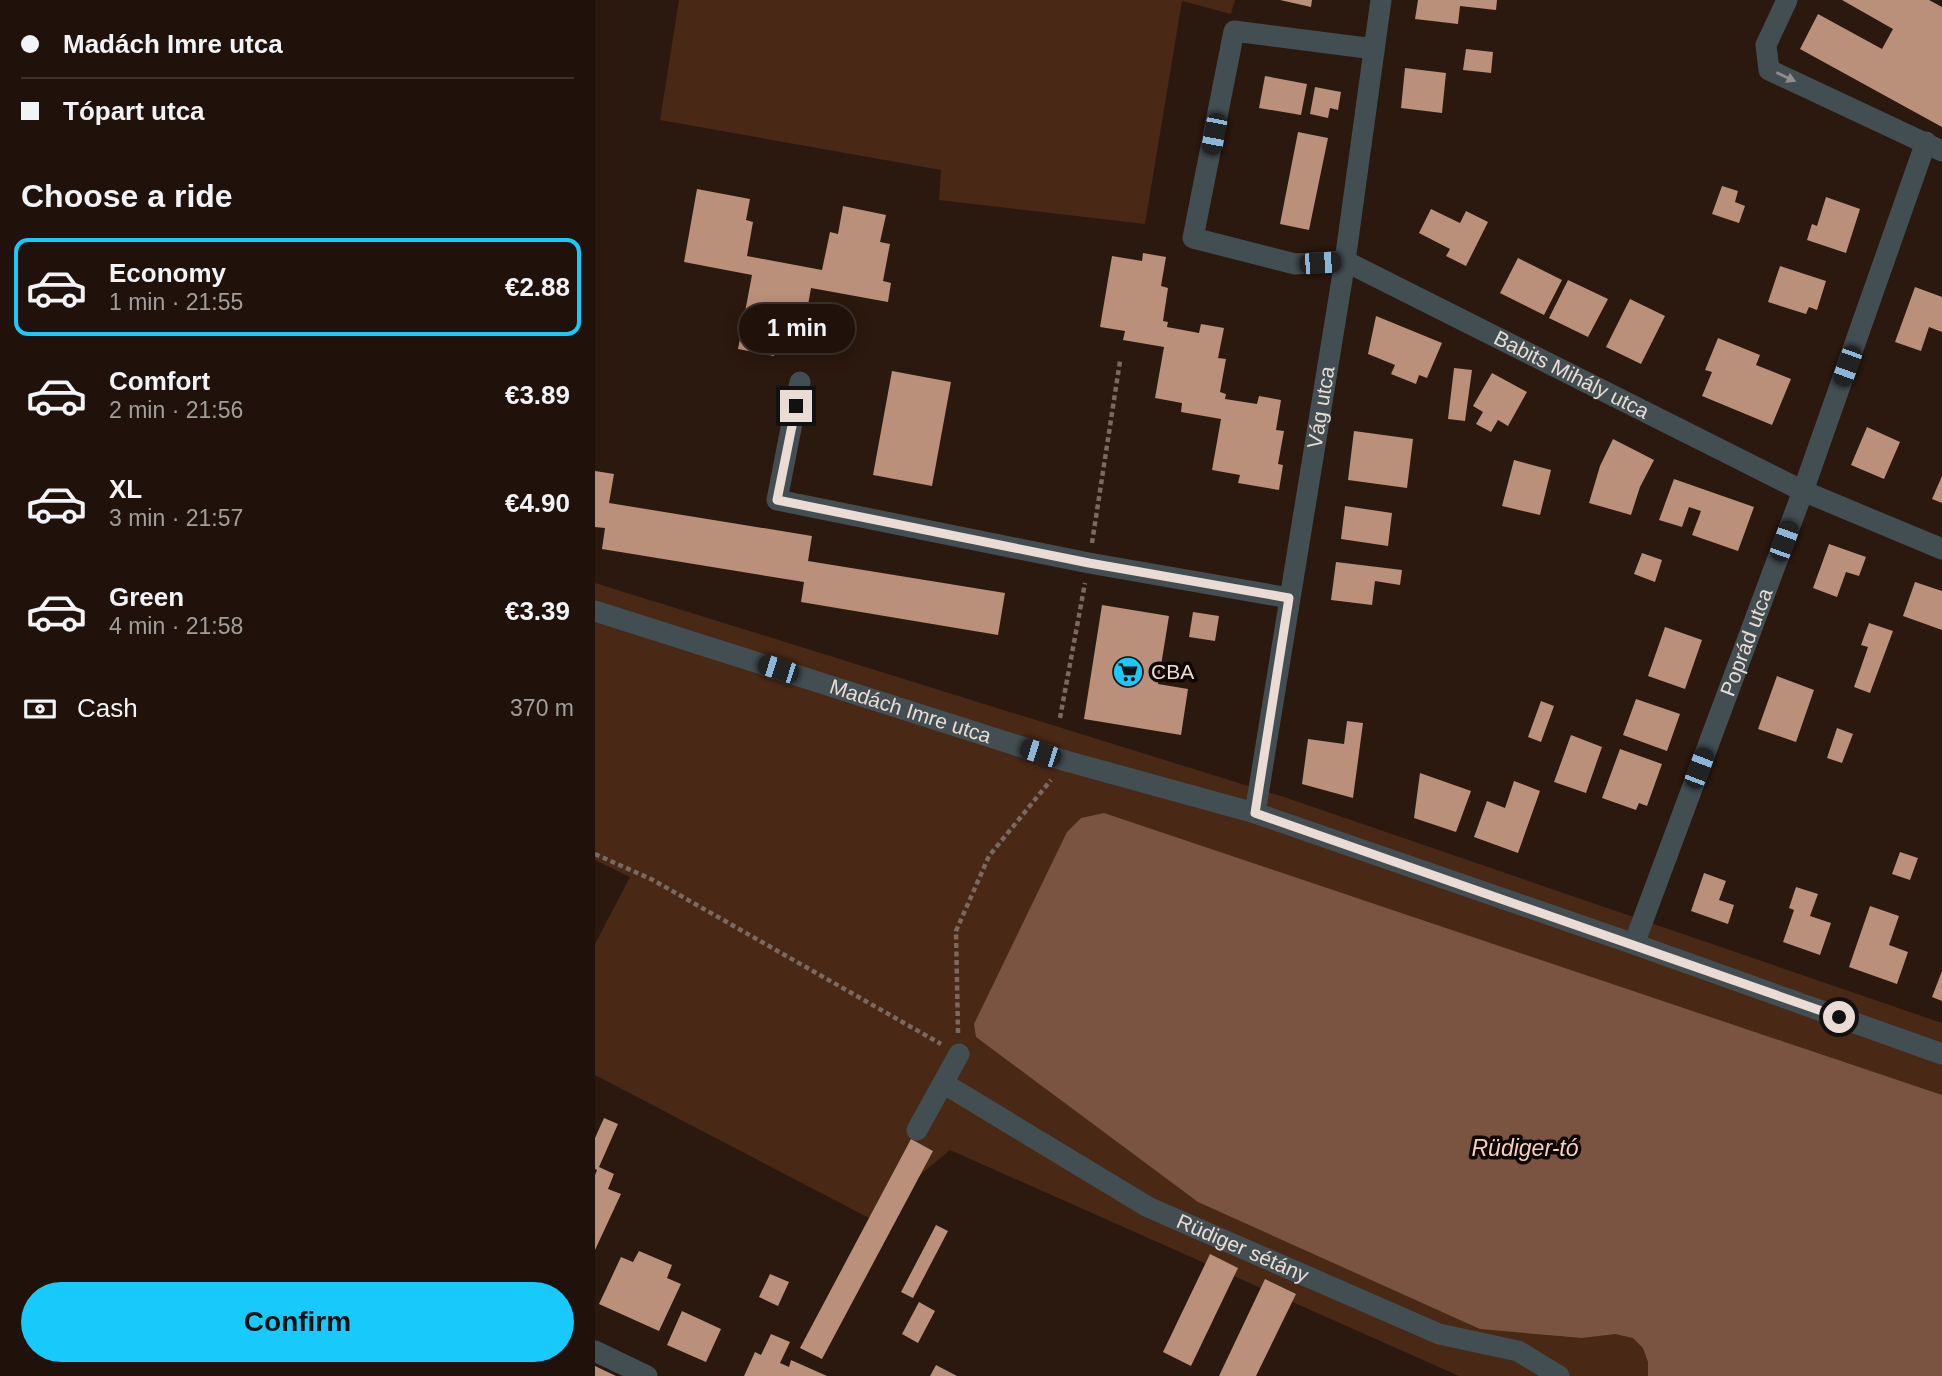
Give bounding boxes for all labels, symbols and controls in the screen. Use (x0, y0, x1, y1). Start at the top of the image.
text: Madách Imre utca (63, 29, 283, 59)
one-way arrow (1775, 72, 1796, 83)
text: Tópart utca (63, 96, 205, 126)
car (1200, 111, 1229, 157)
text: Choose a ride (21, 178, 233, 214)
car (1299, 251, 1342, 275)
icon: car (25, 256, 88, 319)
text: Economy (109, 258, 226, 288)
text: €2.88 (505, 272, 570, 302)
text: 1 min · 21:55 (109, 289, 243, 315)
callout: 1 min (738, 304, 854, 354)
text: 1 min (767, 315, 827, 341)
street label: Babits Mihály utca (1490, 326, 1653, 423)
car (1830, 343, 1865, 389)
icon: car (25, 364, 88, 427)
street label: Vág utca (1303, 364, 1339, 450)
text: Comfort (109, 366, 210, 396)
text: €3.89 (505, 380, 570, 410)
route end (780, 390, 812, 422)
text: 2 min · 21:56 (109, 397, 243, 423)
icon: car (25, 472, 88, 535)
text: XL (109, 474, 142, 504)
text: €4.90 (505, 488, 570, 518)
text: 3 min · 21:57 (109, 505, 243, 531)
car (1767, 518, 1802, 564)
icon: car (25, 580, 88, 643)
text: Green (109, 582, 184, 612)
street label: Poprád utca (1716, 585, 1777, 699)
text: €3.39 (505, 596, 570, 626)
text: 4 min · 21:58 (109, 613, 243, 639)
car (755, 653, 802, 685)
supermarket icon: CBA (1111, 655, 1145, 689)
place label: CBA (1151, 660, 1194, 683)
street label: Madách Imre utca (827, 674, 994, 748)
icon: cash (21, 690, 59, 728)
text: Cash (77, 693, 138, 723)
text: 370 m (510, 695, 574, 721)
car (1017, 737, 1064, 769)
car (1682, 745, 1717, 791)
route start (1823, 1001, 1855, 1033)
water label: Rüdiger-tó (1472, 1135, 1579, 1161)
street label: Rüdiger sétány (1173, 1209, 1313, 1287)
button: Confirm (21, 1282, 574, 1362)

